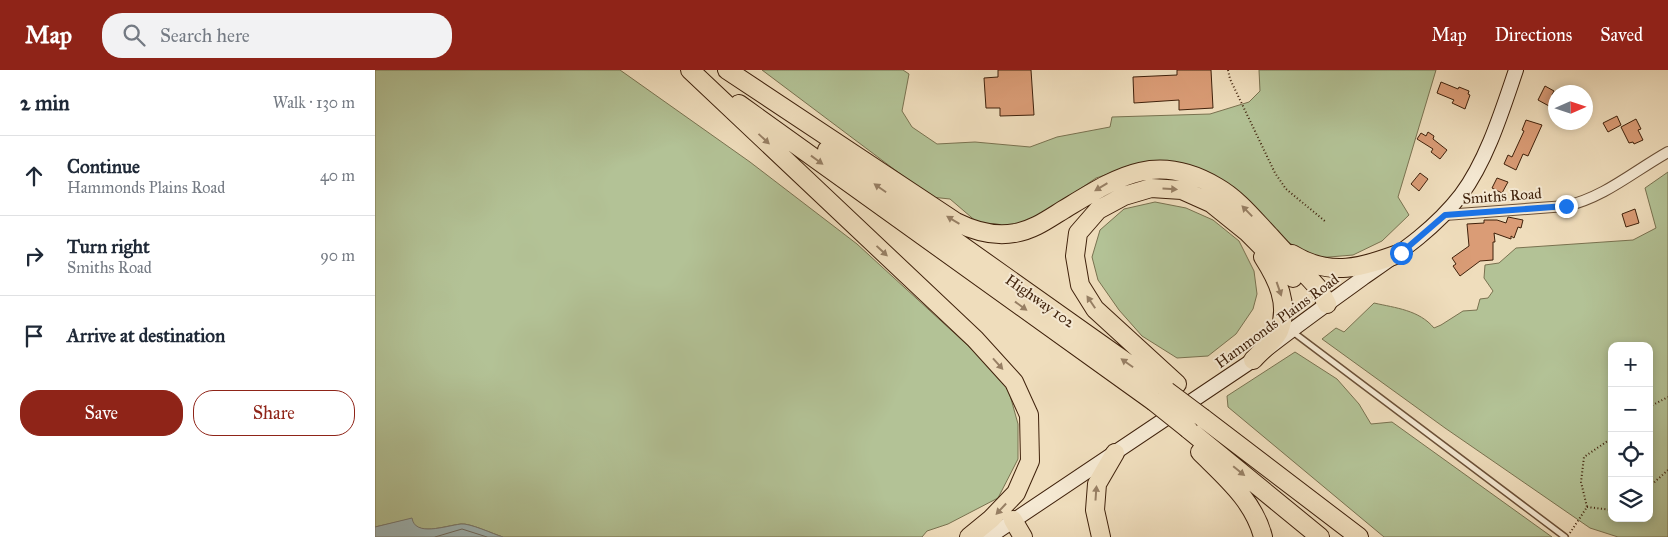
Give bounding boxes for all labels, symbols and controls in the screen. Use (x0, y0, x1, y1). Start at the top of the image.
search box (102, 13, 452, 58)
text: Map (25, 20, 72, 50)
icon: search (120, 21, 148, 49)
text: Search here (160, 24, 250, 47)
text: Map (1431, 24, 1467, 46)
text: Directions (1495, 24, 1572, 46)
text: Saved (1600, 24, 1643, 46)
north arrow (1548, 85, 1593, 130)
text: 2 min (20, 90, 70, 116)
text: Walk · 130 m (273, 93, 355, 112)
one-way arrow (757, 133, 769, 145)
text: Continue (67, 155, 140, 178)
one-way arrow (810, 155, 824, 165)
icon: ahead (20, 162, 48, 190)
text: 40 m (320, 166, 355, 185)
text: Hammonds Plains Road (67, 178, 225, 197)
one-way arrow (874, 183, 887, 193)
one-way arrow (1094, 183, 1107, 192)
street label: Smiths Road (1462, 184, 1543, 208)
one-way arrow (1162, 186, 1178, 194)
route end (1555, 195, 1578, 218)
one-way arrow (1241, 206, 1253, 218)
one-way arrow (946, 215, 959, 224)
text: Turn right (67, 235, 150, 258)
icon: right (20, 242, 48, 270)
route start (1390, 242, 1413, 265)
one-way arrow (875, 245, 887, 257)
text: 90 m (320, 246, 355, 265)
text: Smiths Road (67, 258, 152, 277)
street label: Hammonds Plains Road (1212, 270, 1343, 372)
street label: Highway 102 (1002, 271, 1079, 332)
one-way arrow (1275, 282, 1283, 297)
one-way arrow (1087, 296, 1096, 309)
one-way arrow (1014, 301, 1027, 311)
icon: arrive (20, 322, 48, 350)
text: Arrive at destination (67, 324, 225, 347)
map controls (1608, 342, 1653, 522)
button: + (1608, 342, 1653, 387)
one-way arrow (992, 358, 1004, 370)
one-way arrow (1120, 358, 1134, 368)
button: − (1608, 387, 1653, 432)
button: Save (20, 390, 183, 436)
button: Share (193, 390, 355, 436)
button: locate (1608, 432, 1653, 477)
one-way arrow (1233, 466, 1246, 477)
button: layers (1608, 477, 1653, 522)
one-way arrow (1092, 485, 1100, 501)
one-way arrow (995, 502, 1007, 514)

